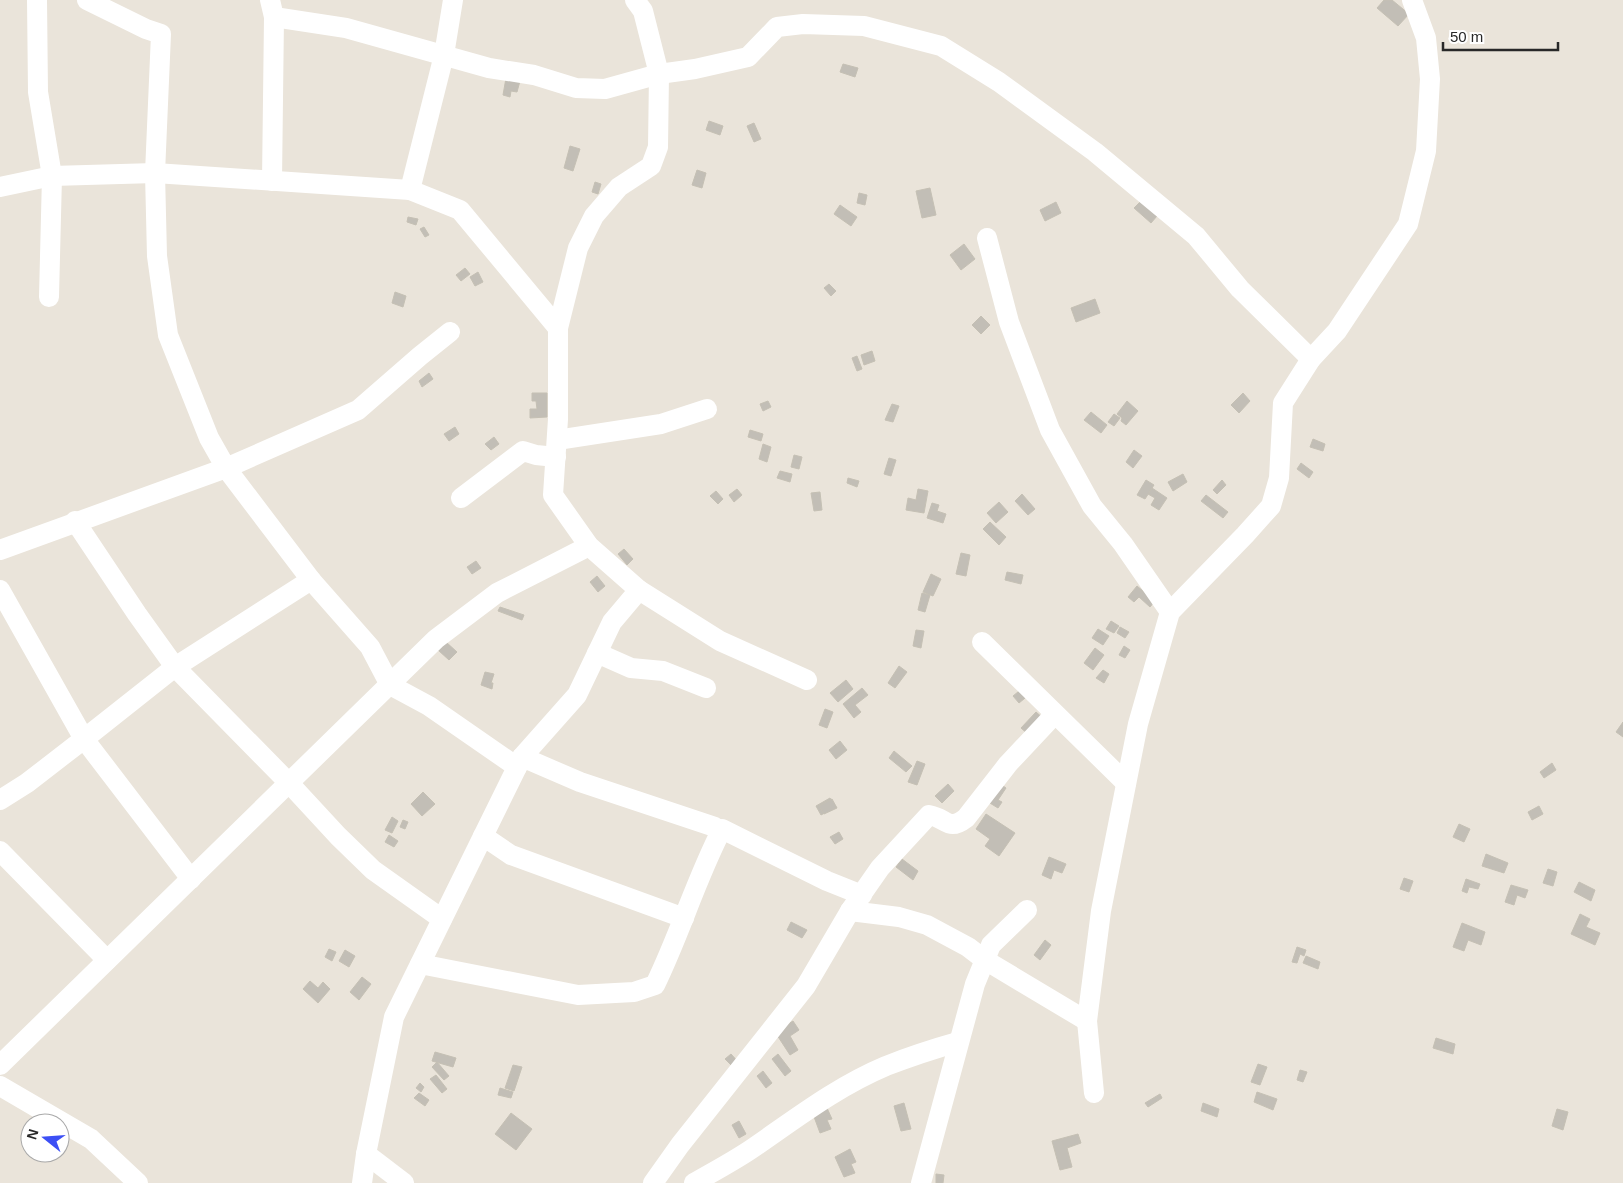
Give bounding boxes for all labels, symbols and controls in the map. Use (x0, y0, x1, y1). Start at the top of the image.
scale bar (1443, 20, 1558, 52)
text: 50 m (1450, 28, 1483, 45)
north arrow (20, 1113, 70, 1163)
text: N (23, 1127, 42, 1141)

